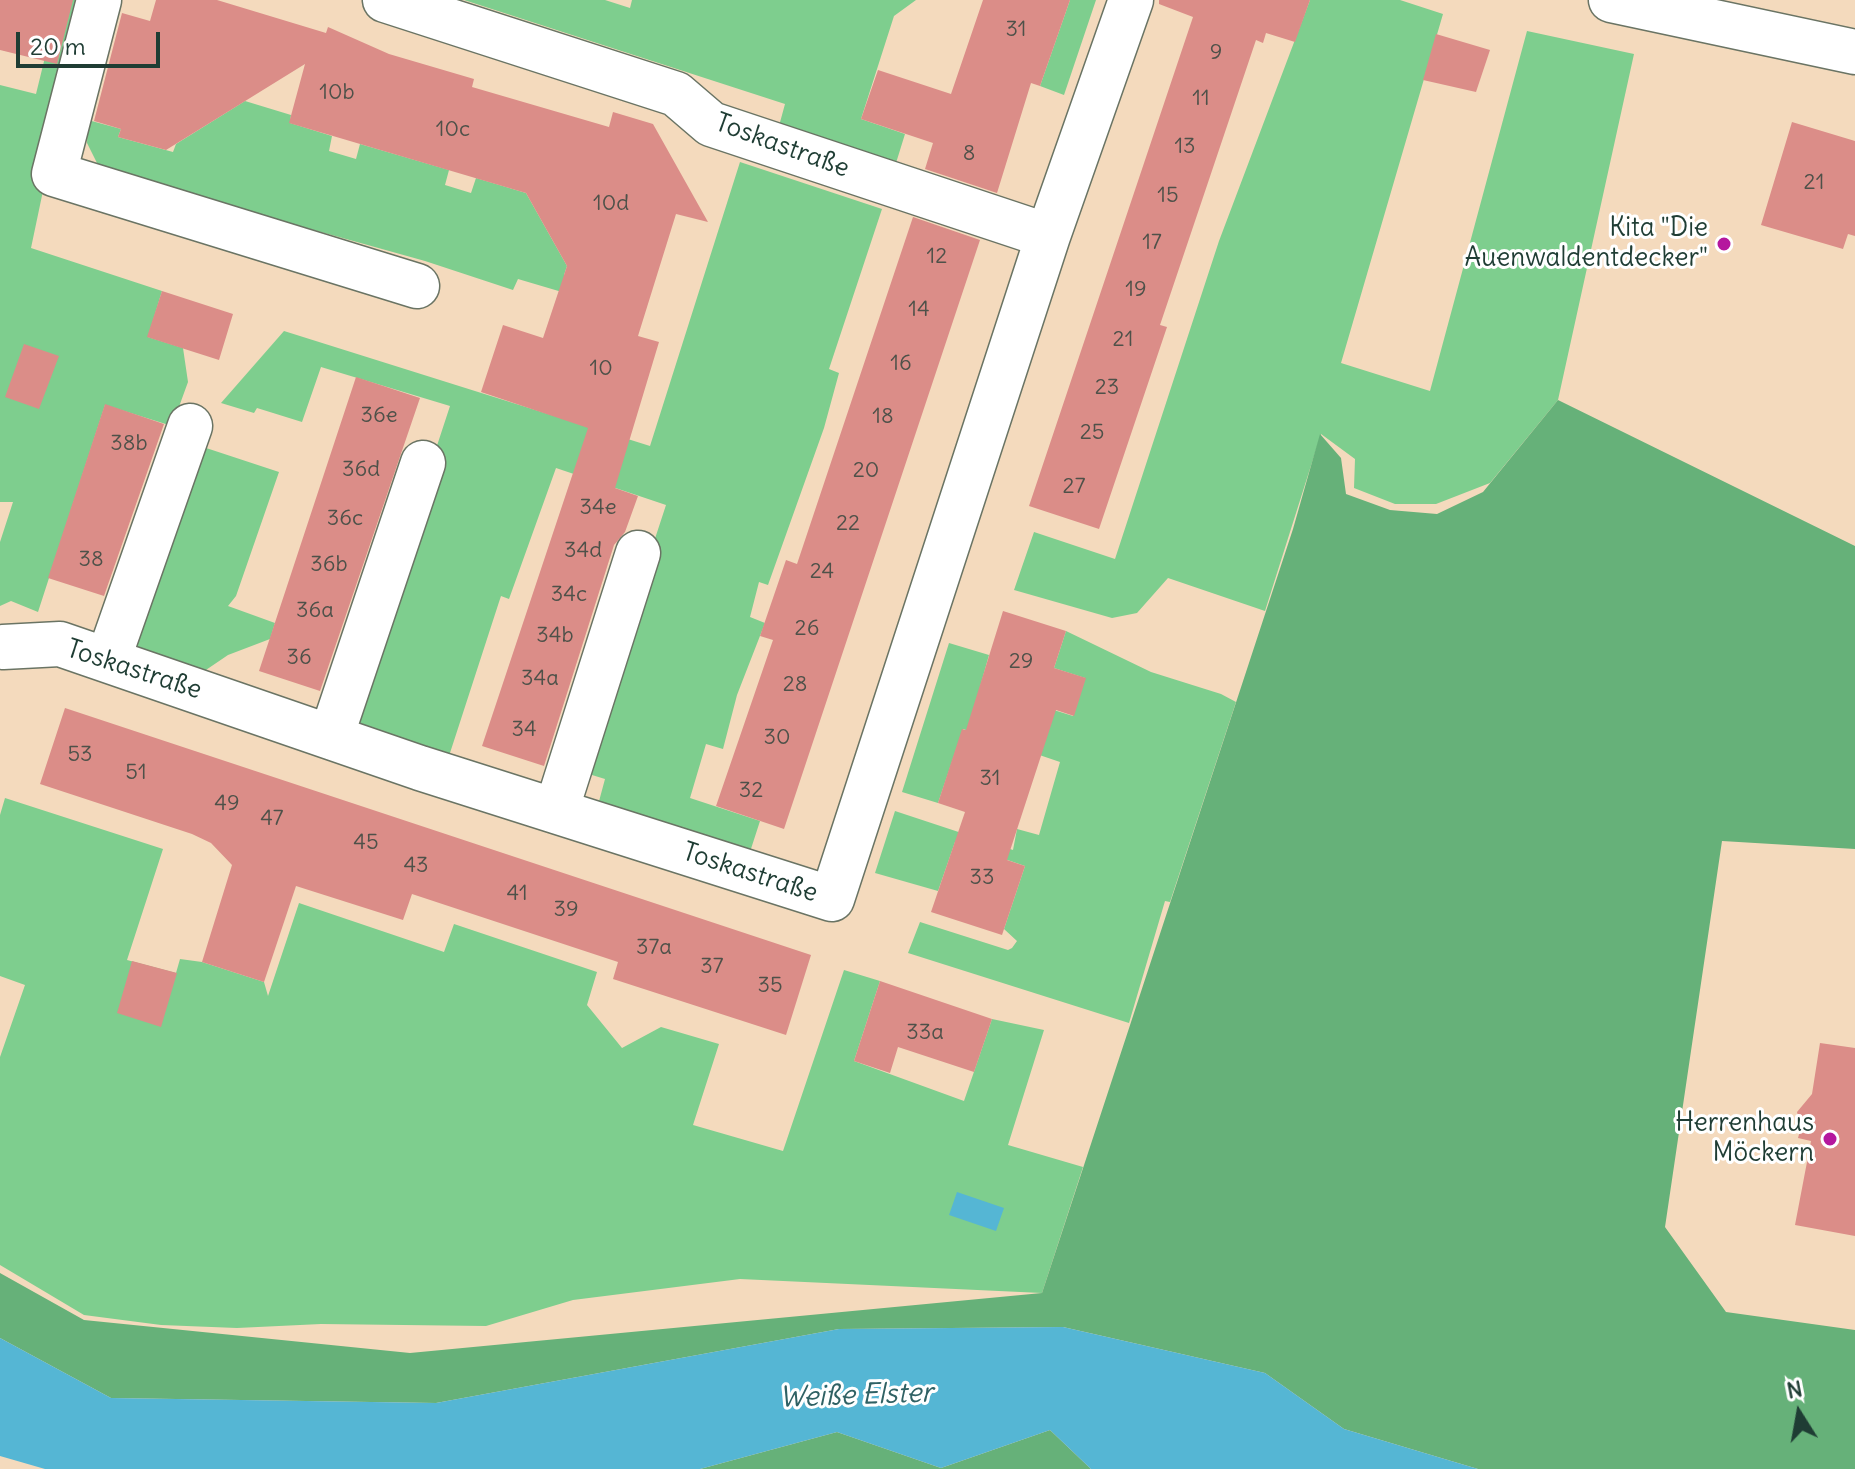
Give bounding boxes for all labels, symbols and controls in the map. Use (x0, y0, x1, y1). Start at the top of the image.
scale bar (20, 16, 164, 66)
house number: 31 (1006, 17, 1026, 43)
text: 20 m (30, 31, 86, 61)
house number: 9 (1210, 40, 1222, 66)
house number: 10b (319, 80, 355, 106)
house number: 11 (1192, 86, 1210, 112)
street label: Toskastraße (711, 107, 853, 185)
house number: 10c (436, 117, 470, 143)
house number: 13 (1174, 134, 1196, 160)
house number: 8 (963, 141, 975, 167)
house number: 21 (1804, 170, 1824, 196)
house number: 15 (1157, 183, 1179, 209)
house number: 10d (593, 191, 629, 217)
place label: Kita "Die Auenwaldentdecker" (1465, 213, 1708, 274)
house number: 17 (1142, 230, 1162, 256)
marker: Kita "Die Auenwaldentdecker" (1715, 235, 1733, 253)
house number: 12 (927, 244, 947, 270)
house number: 19 (1125, 277, 1147, 303)
house number: 14 (908, 297, 930, 323)
house number: 21 (1113, 327, 1133, 353)
house number: 16 (890, 351, 912, 377)
house number: 10 (589, 356, 613, 382)
house number: 23 (1095, 375, 1119, 401)
house number: 36e (360, 403, 398, 429)
house number: 18 (872, 404, 894, 430)
house number: 25 (1080, 420, 1104, 446)
house number: 38b (110, 431, 148, 457)
house number: 36d (342, 457, 380, 483)
house number: 20 (853, 458, 879, 484)
house number: 27 (1063, 474, 1085, 500)
house number: 34e (579, 495, 617, 521)
house number: 36c (327, 506, 363, 532)
house number: 22 (836, 511, 860, 537)
house number: 34d (564, 538, 602, 564)
house number: 38 (78, 547, 104, 573)
house number: 36b (310, 552, 348, 578)
house number: 24 (810, 559, 834, 585)
house number: 34c (551, 582, 587, 608)
house number: 36a (296, 598, 334, 624)
house number: 26 (795, 616, 819, 642)
house number: 34b (536, 623, 574, 649)
street label: Toskastraße (63, 634, 205, 706)
house number: 36 (286, 645, 312, 671)
house number: 29 (1009, 649, 1033, 675)
house number: 34a (521, 666, 559, 692)
house number: 28 (783, 672, 807, 698)
house number: 34 (511, 717, 537, 743)
house number: 30 (764, 725, 790, 751)
house number: 53 (67, 742, 93, 768)
house number: 51 (125, 760, 147, 786)
house number: 31 (980, 766, 1000, 792)
house number: 32 (739, 778, 763, 804)
house number: 49 (214, 791, 240, 817)
house number: 47 (260, 806, 284, 832)
house number: 45 (353, 830, 379, 856)
street label: Toskastraße (679, 837, 821, 909)
house number: 43 (403, 853, 429, 879)
house number: 33 (970, 865, 994, 891)
house number: 41 (506, 881, 528, 907)
house number: 39 (553, 897, 579, 923)
house number: 37a (636, 935, 672, 961)
house number: 37 (700, 954, 724, 980)
house number: 35 (757, 973, 783, 999)
house number: 33a (906, 1020, 944, 1046)
place label: Herrenhaus Möckern (1675, 1108, 1814, 1170)
marker: Herrenhaus Möckern (1821, 1130, 1839, 1148)
north arrow (1759, 1373, 1839, 1453)
text: N (1784, 1374, 1805, 1405)
water label: Weiße Elster (779, 1377, 933, 1415)

